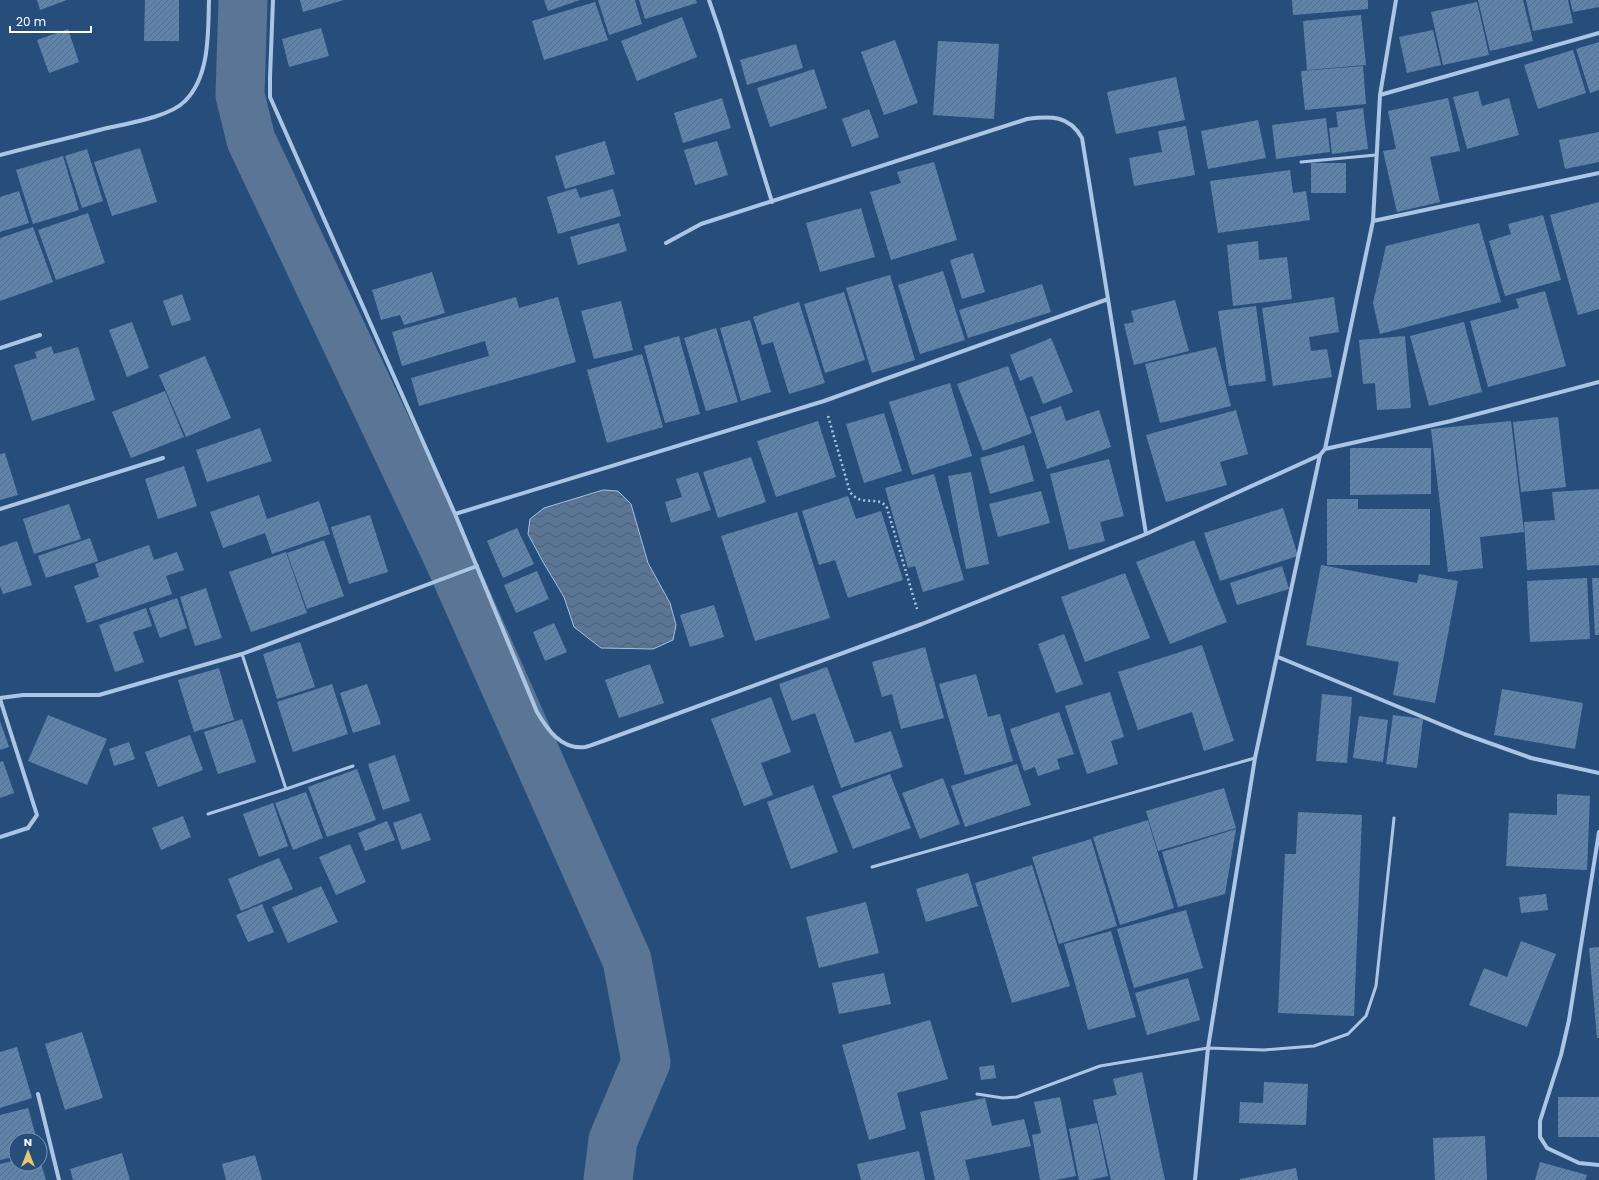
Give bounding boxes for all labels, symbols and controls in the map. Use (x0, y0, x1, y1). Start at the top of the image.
scale bar (10, 8, 91, 34)
text: 20 m (16, 13, 46, 30)
north arrow (8, 1132, 48, 1172)
text: N (24, 1134, 32, 1150)

